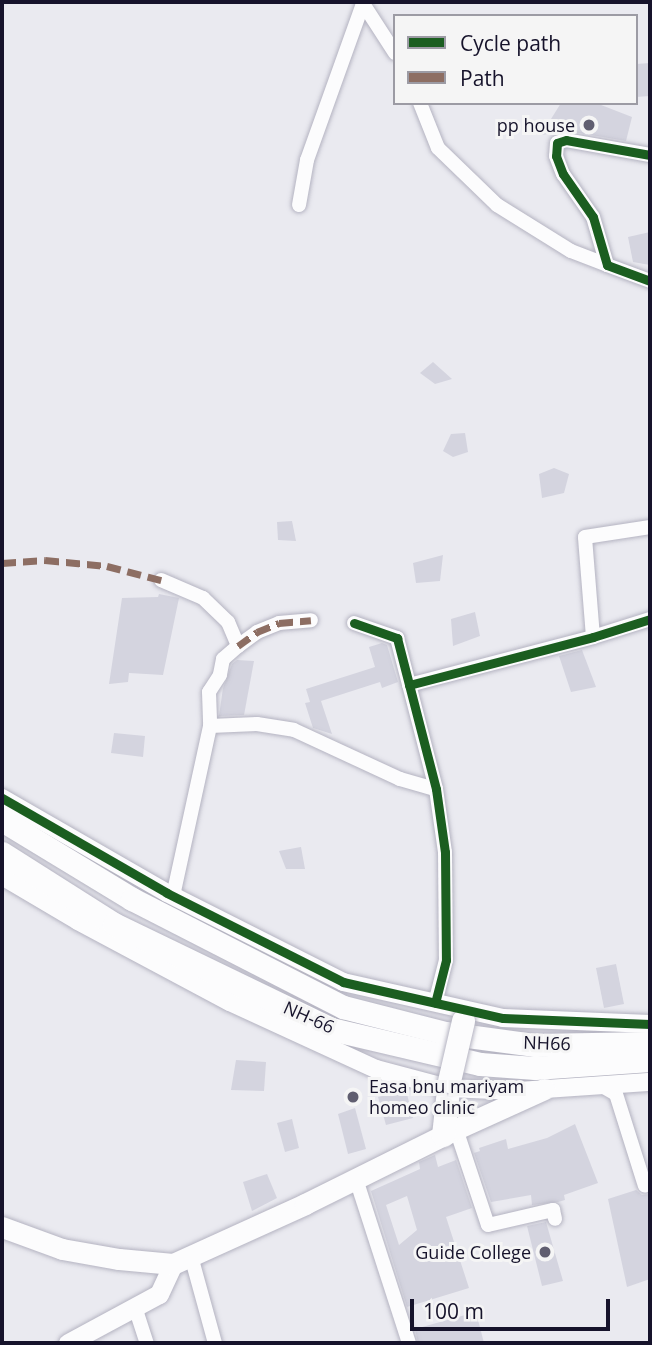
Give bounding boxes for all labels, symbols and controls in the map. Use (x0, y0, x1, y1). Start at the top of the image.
legend (393, 14, 638, 105)
text: Cycle path (460, 29, 561, 57)
text: Path (460, 64, 505, 92)
place label: pp house (497, 114, 575, 136)
marker: pp house (581, 117, 597, 133)
street label: NH-66 (280, 996, 338, 1038)
street label: NH66 (523, 1031, 571, 1055)
place label: Easa bnu mariyam homeo clinic (369, 1076, 524, 1118)
marker: Easa bnu mariyam homeo clinic (343, 1087, 363, 1107)
place label: Guide College (415, 1241, 531, 1263)
marker: Guide College (537, 1244, 553, 1260)
scale bar (414, 1286, 614, 1330)
text: 100 m (423, 1297, 484, 1325)

